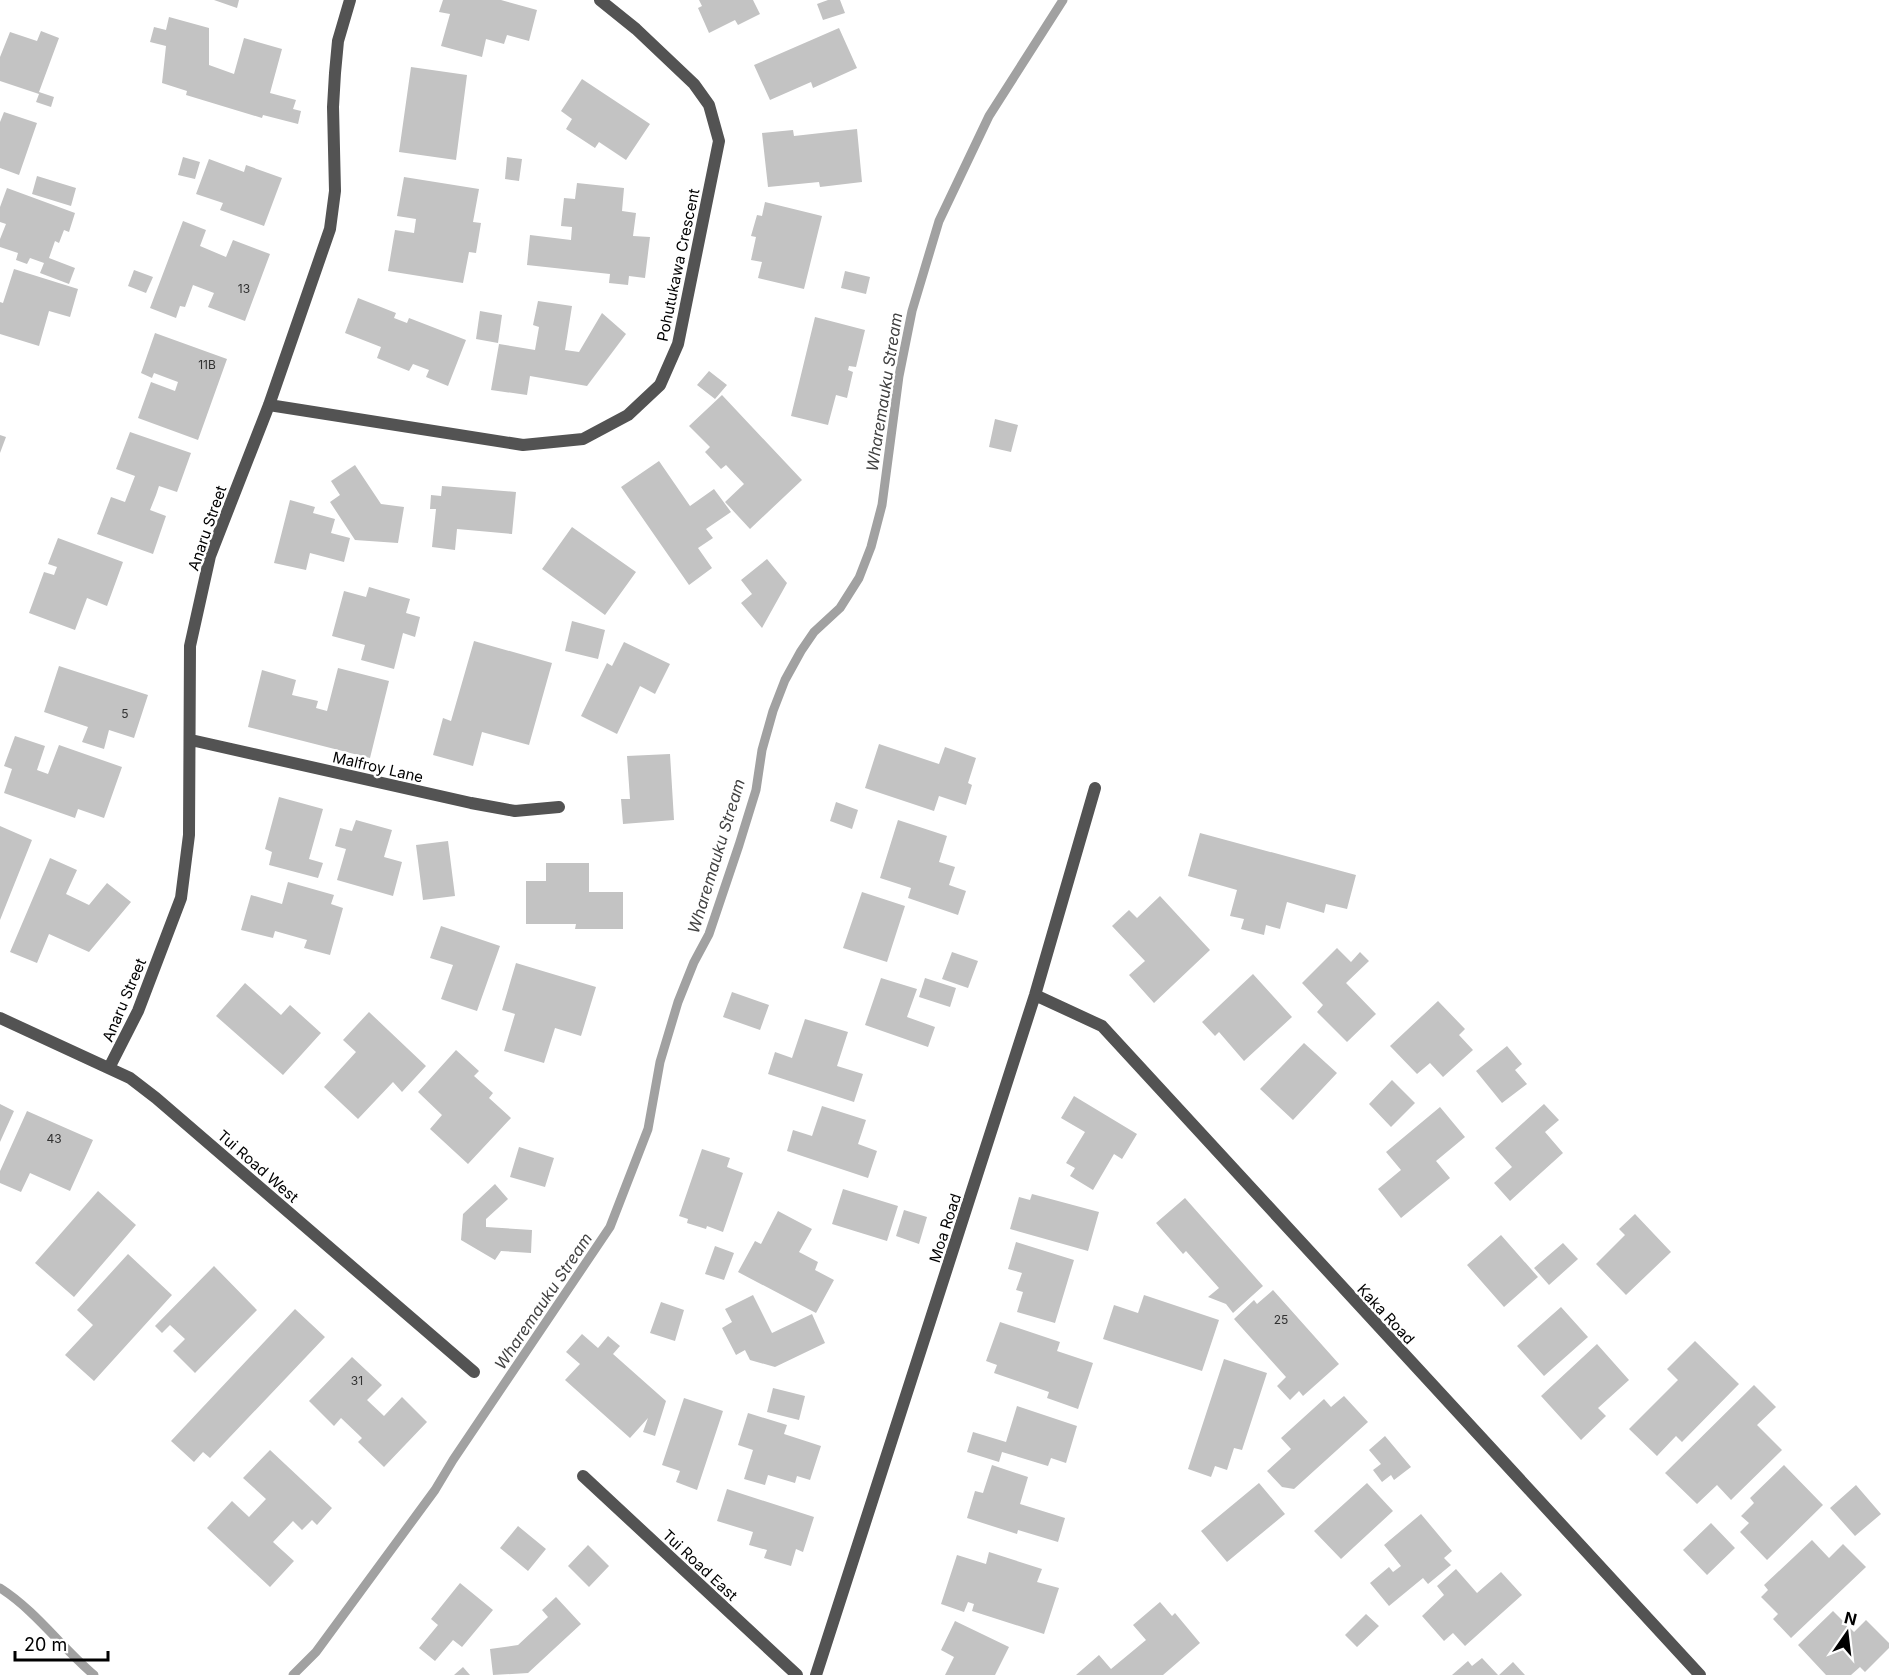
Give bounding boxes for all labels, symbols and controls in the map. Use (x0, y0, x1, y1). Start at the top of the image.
street label: Pohutukawa Crescent (653, 187, 703, 343)
house number: 13 (238, 281, 250, 296)
water label: Wharemauku Stream (862, 311, 906, 473)
house number: 11B (198, 357, 216, 372)
street label: Anaru Street (184, 483, 230, 573)
house number: 5 (121, 706, 129, 721)
street label: Malfroy Lane (331, 747, 425, 787)
water label: Wharemauku Stream (683, 776, 749, 936)
street label: Anaru Street (98, 955, 150, 1045)
street label: Tui Road West (214, 1126, 303, 1206)
house number: 43 (46, 1131, 62, 1146)
street label: Moa Road (925, 1191, 965, 1265)
water label: Wharemauku Stream (490, 1229, 596, 1373)
street label: Kaka Road (1353, 1280, 1419, 1348)
house number: 25 (1274, 1312, 1288, 1327)
house number: 31 (351, 1373, 363, 1388)
street label: Tui Road East (658, 1525, 742, 1605)
north arrow (1817, 1603, 1877, 1663)
text: N (1842, 1607, 1859, 1630)
scale bar (15, 1624, 108, 1662)
text: 20 m (24, 1634, 67, 1655)

